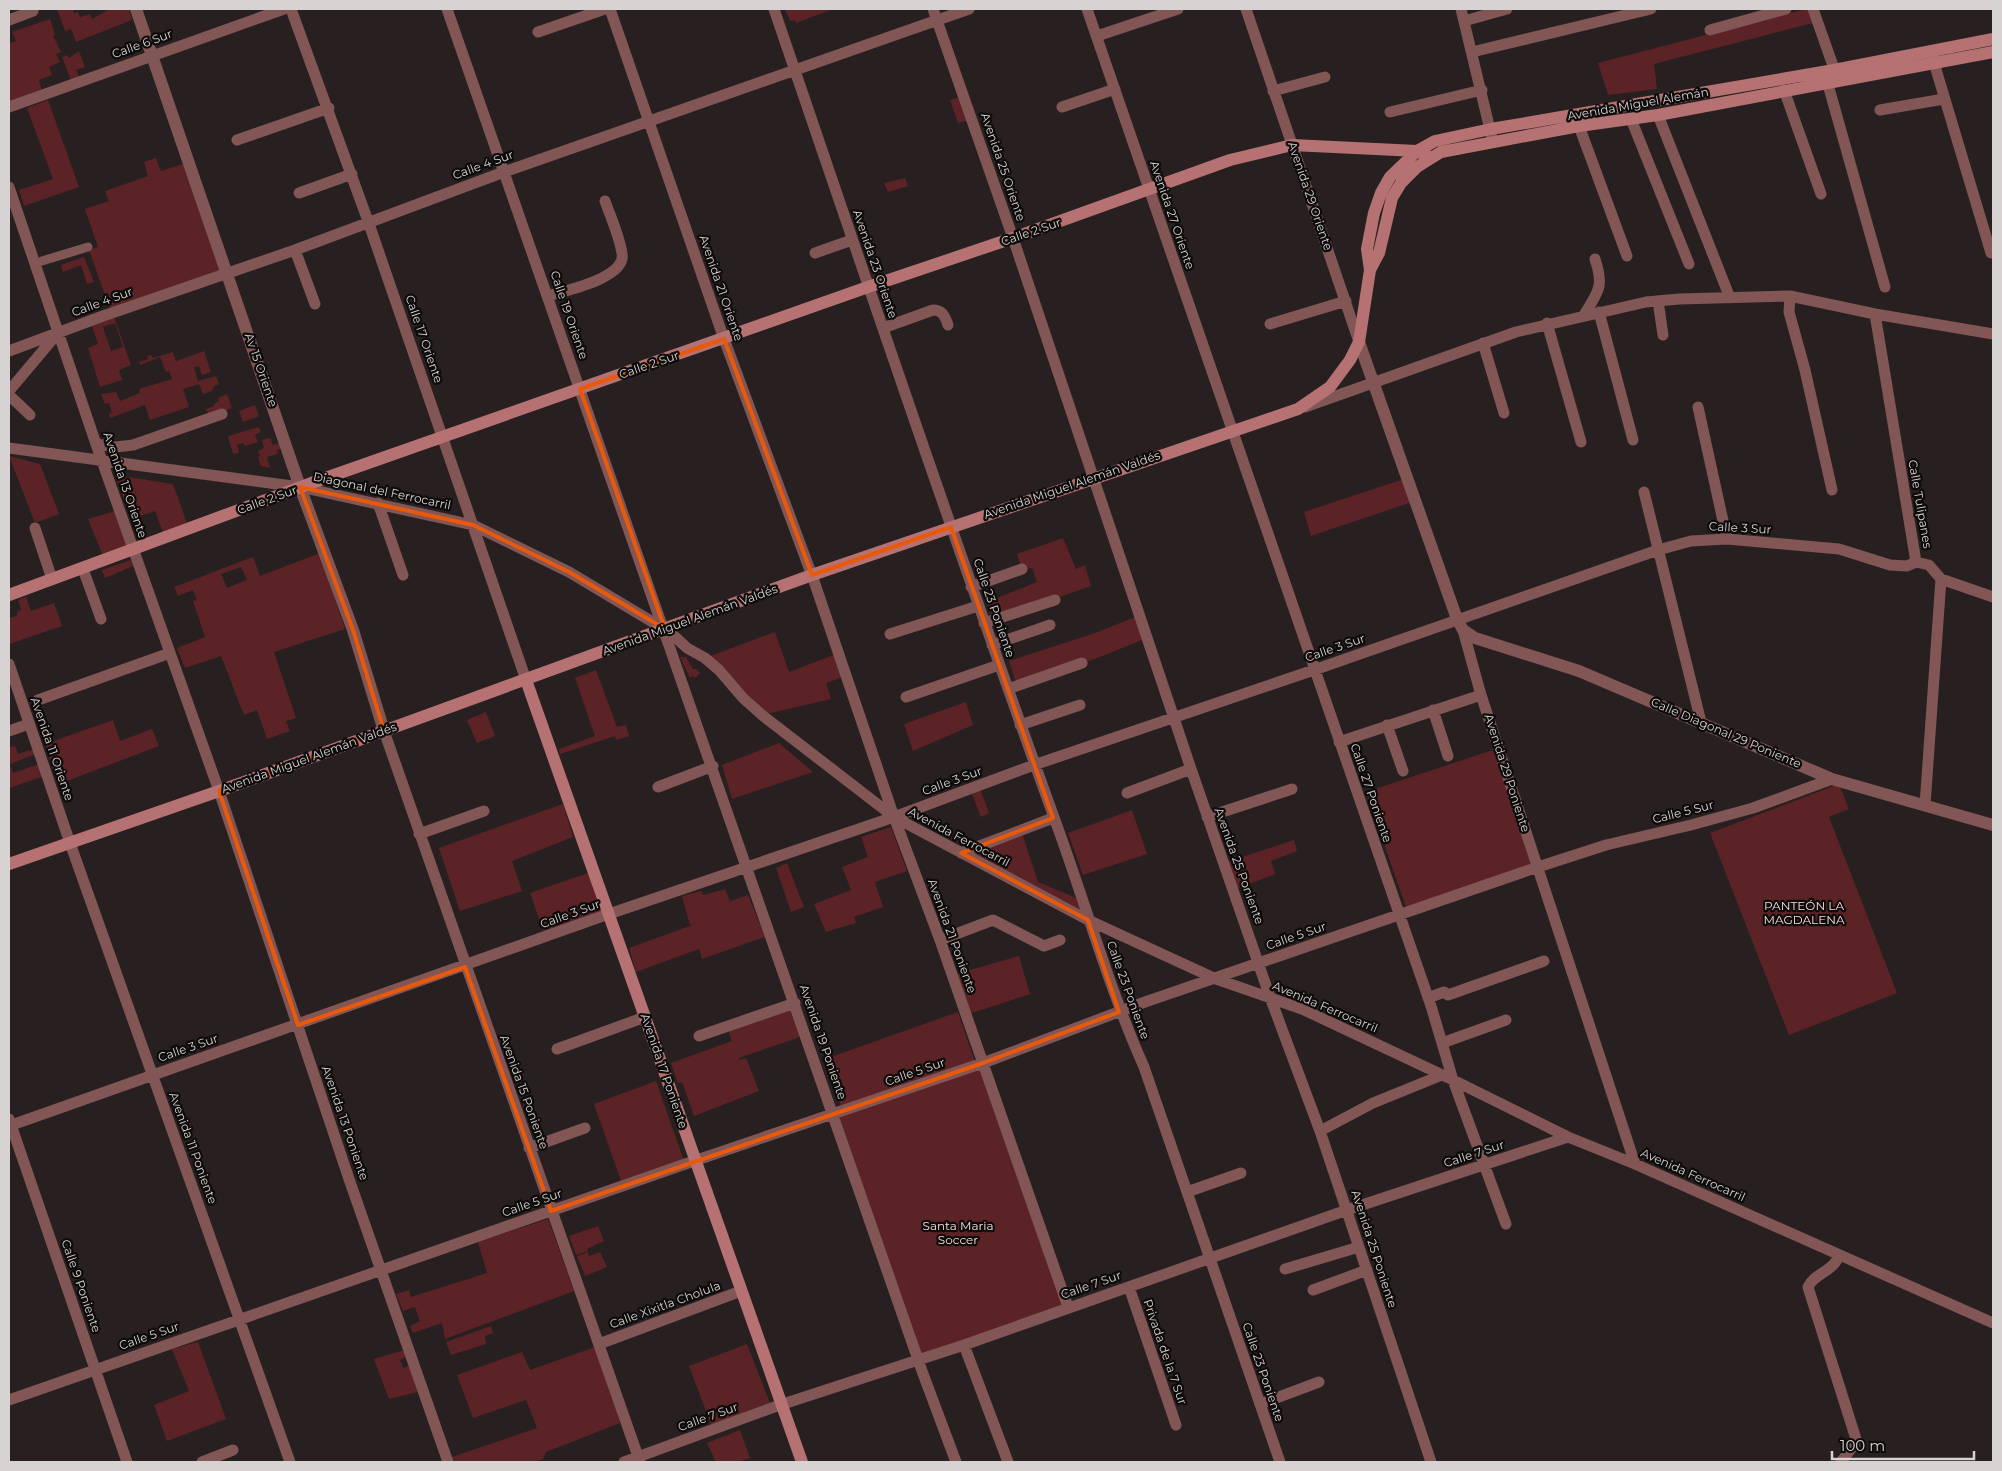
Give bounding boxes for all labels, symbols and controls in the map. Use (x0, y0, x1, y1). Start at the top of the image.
street label: Calle 6 Sur (110, 26, 174, 61)
street label: Avenida Miguel Alemán (1566, 84, 1710, 123)
street label: Avenida 25 Oriente (978, 111, 1029, 223)
street label: Avenida 29 Oriente (1285, 139, 1336, 252)
street label: Calle 4 Sur (450, 147, 515, 182)
street label: Avenida 27 Oriente (1147, 159, 1198, 271)
street label: Avenida 23 Oriente (850, 208, 901, 320)
street label: Calle 2 Sur (999, 214, 1063, 249)
street label: Avenida 21 Oriente (696, 233, 747, 343)
street label: Calle 19 Oriente (547, 269, 592, 361)
street label: Calle 4 Sur (69, 284, 134, 319)
street label: Calle 17 Oriente (402, 293, 447, 385)
street label: Av 15 Oriente (242, 331, 281, 409)
street label: Calle 2 Sur (617, 347, 681, 382)
street label: Avenida 13 Oriente (100, 430, 151, 540)
street label: Avenida Miguel Alemán Valdés (982, 447, 1162, 522)
street label: Calle Tulipanes (1905, 458, 1936, 550)
street label: Diagonal del Ferrocarril (312, 469, 452, 512)
street label: Calle 2 Sur (235, 482, 299, 517)
street label: Calle 3 Sur (1708, 518, 1772, 537)
street label: Calle 23 Poniente (971, 556, 1018, 659)
street label: Avenida Miguel Alemán Valdés (600, 581, 780, 658)
street label: Calle 3 Sur (1303, 630, 1367, 665)
street label: Calle Diagonal 29 Poniente (1649, 694, 1804, 771)
street label: Avenida 11 Oriente (28, 695, 77, 803)
street label: Avenida 29 Poniente (1481, 712, 1534, 834)
street label: Avenida Miguel Alemán Valdés (219, 719, 399, 796)
street label: Calle 27 Poniente (1347, 741, 1395, 844)
street label: Calle 3 Sur (920, 763, 984, 798)
street label: Calle 5 Sur (1651, 797, 1715, 826)
street label: Avenida Ferrocarril (906, 803, 1013, 870)
street label: Avenida 25 Poniente (1211, 806, 1268, 926)
street label: Avenida 21 Poniente (925, 877, 980, 995)
street label: Calle 3 Sur (538, 896, 602, 931)
park label: PANTEÓN LA MAGDALENA (1763, 898, 1845, 927)
street label: Calle 5 Sur (1264, 918, 1328, 953)
street label: Calle 23 Poniente (1104, 939, 1153, 1041)
street label: Avenida Ferrocarril (1270, 978, 1380, 1035)
street label: Avenida 19 Poniente (797, 982, 850, 1101)
street label: Avenida 17 Poniente (638, 1011, 691, 1130)
street label: Calle 3 Sur (156, 1030, 220, 1065)
street label: Avenida 15 Poniente (497, 1033, 552, 1151)
street label: Calle 5 Sur (883, 1054, 947, 1089)
street label: Avenida 13 Poniente (319, 1063, 372, 1182)
street label: Avenida 11 Poniente (166, 1090, 221, 1206)
street label: Calle 7 Sur (1442, 1137, 1506, 1170)
street label: Avenida Ferrocarril (1639, 1145, 1748, 1204)
street label: Calle 5 Sur (500, 1185, 564, 1220)
street label: Avenida 25 Poniente (1348, 1188, 1401, 1310)
park label: Santa Maria Soccer (923, 1218, 994, 1247)
street label: Calle 9 Poniente (59, 1237, 104, 1334)
street label: Calle 7 Sur (1059, 1267, 1123, 1302)
street label: Calle Xixitla Cholula (607, 1277, 722, 1332)
street label: Privada de la 7 Sur (1140, 1297, 1191, 1407)
street label: Calle 5 Sur (117, 1318, 181, 1353)
street label: Calle 23 Poniente (1240, 1320, 1287, 1423)
street label: Calle 7 Sur (676, 1399, 740, 1434)
scale bar (1832, 1428, 1974, 1460)
text: 100 m (1840, 1436, 1885, 1455)

